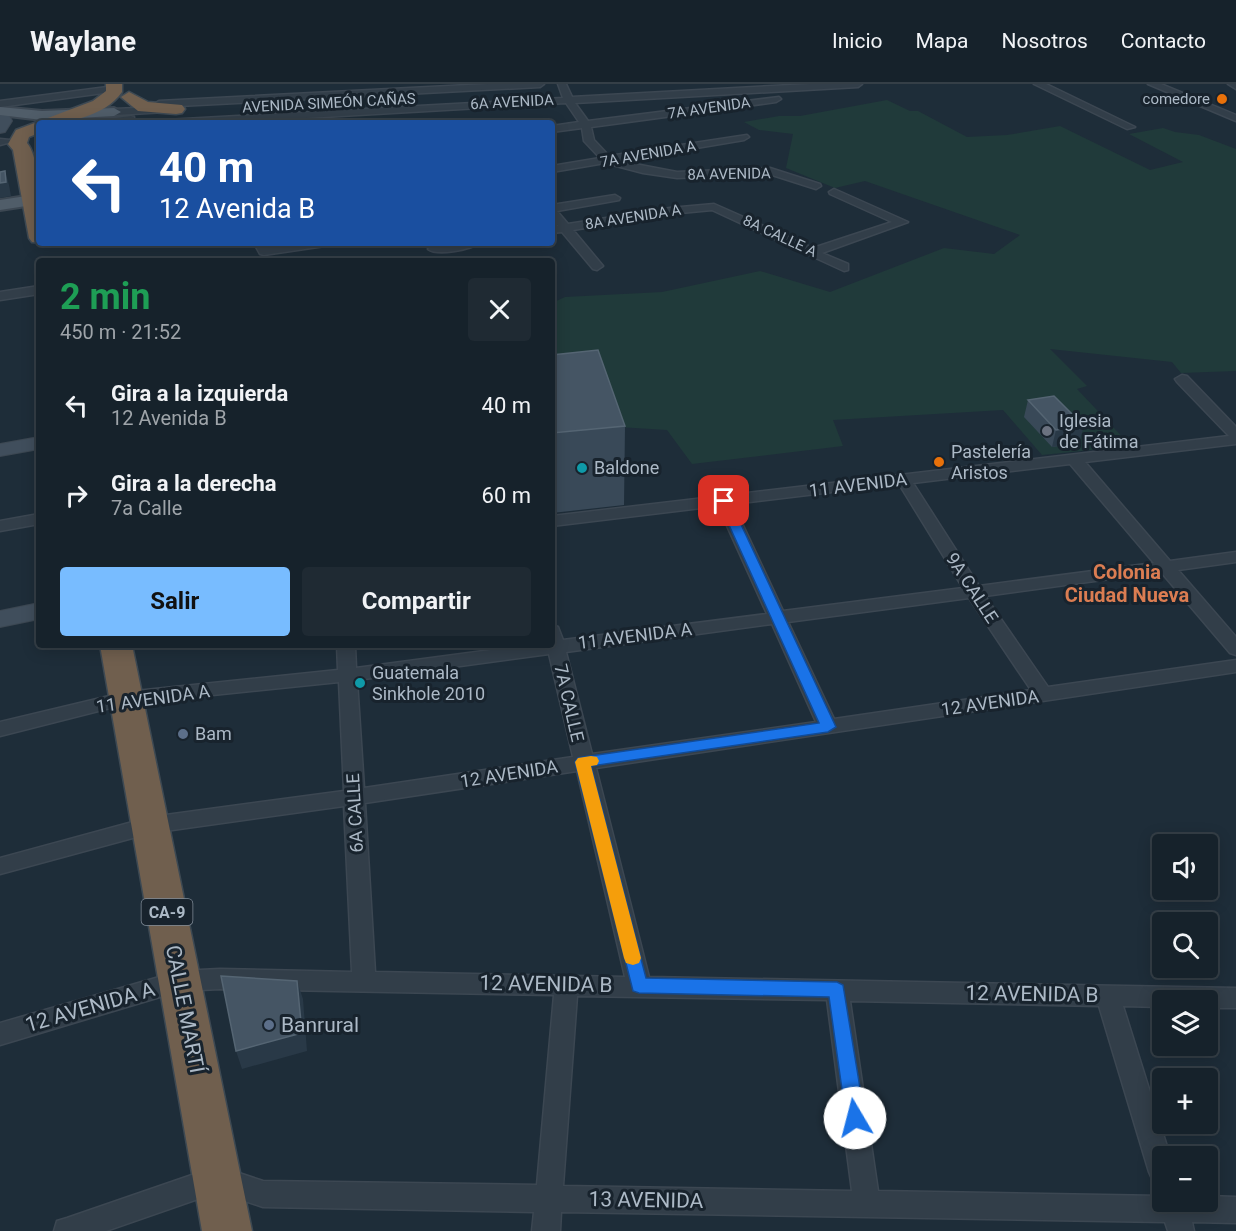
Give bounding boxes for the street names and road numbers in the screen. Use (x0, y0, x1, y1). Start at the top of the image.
street label: AVENIDA SIMEÓN CAÑAS (242, 89, 416, 117)
street label: 6A AVENIDA (470, 91, 554, 113)
street label: 7A AVENIDA (666, 93, 752, 123)
street label: 7A AVENIDA A (599, 137, 697, 171)
street label: 8A AVENIDA (687, 164, 771, 184)
street label: 8A AVENIDA A (584, 200, 682, 233)
street label: 8A CALLE A (740, 211, 820, 261)
street label: 11 AVENIDA (808, 468, 908, 501)
street label: 9A CALLE (942, 549, 1003, 627)
street label: 11 AVENIDA A (577, 618, 693, 653)
street label: 7A CALLE (550, 662, 589, 744)
street label: 11 AVENIDA A (95, 680, 211, 717)
street label: 12 AVENIDA (940, 685, 1040, 720)
street label: 12 AVENIDA (459, 755, 559, 792)
street label: 6A CALLE (342, 773, 367, 853)
road number: CA-9 (142, 899, 192, 925)
street label: CALLE MARTÍ (161, 943, 209, 1076)
street label: 12 AVENIDA B (479, 971, 613, 997)
street label: 12 AVENIDA A (22, 977, 158, 1037)
street label: 12 AVENIDA B (965, 981, 1099, 1007)
street label: 13 AVENIDA (588, 1187, 704, 1213)

